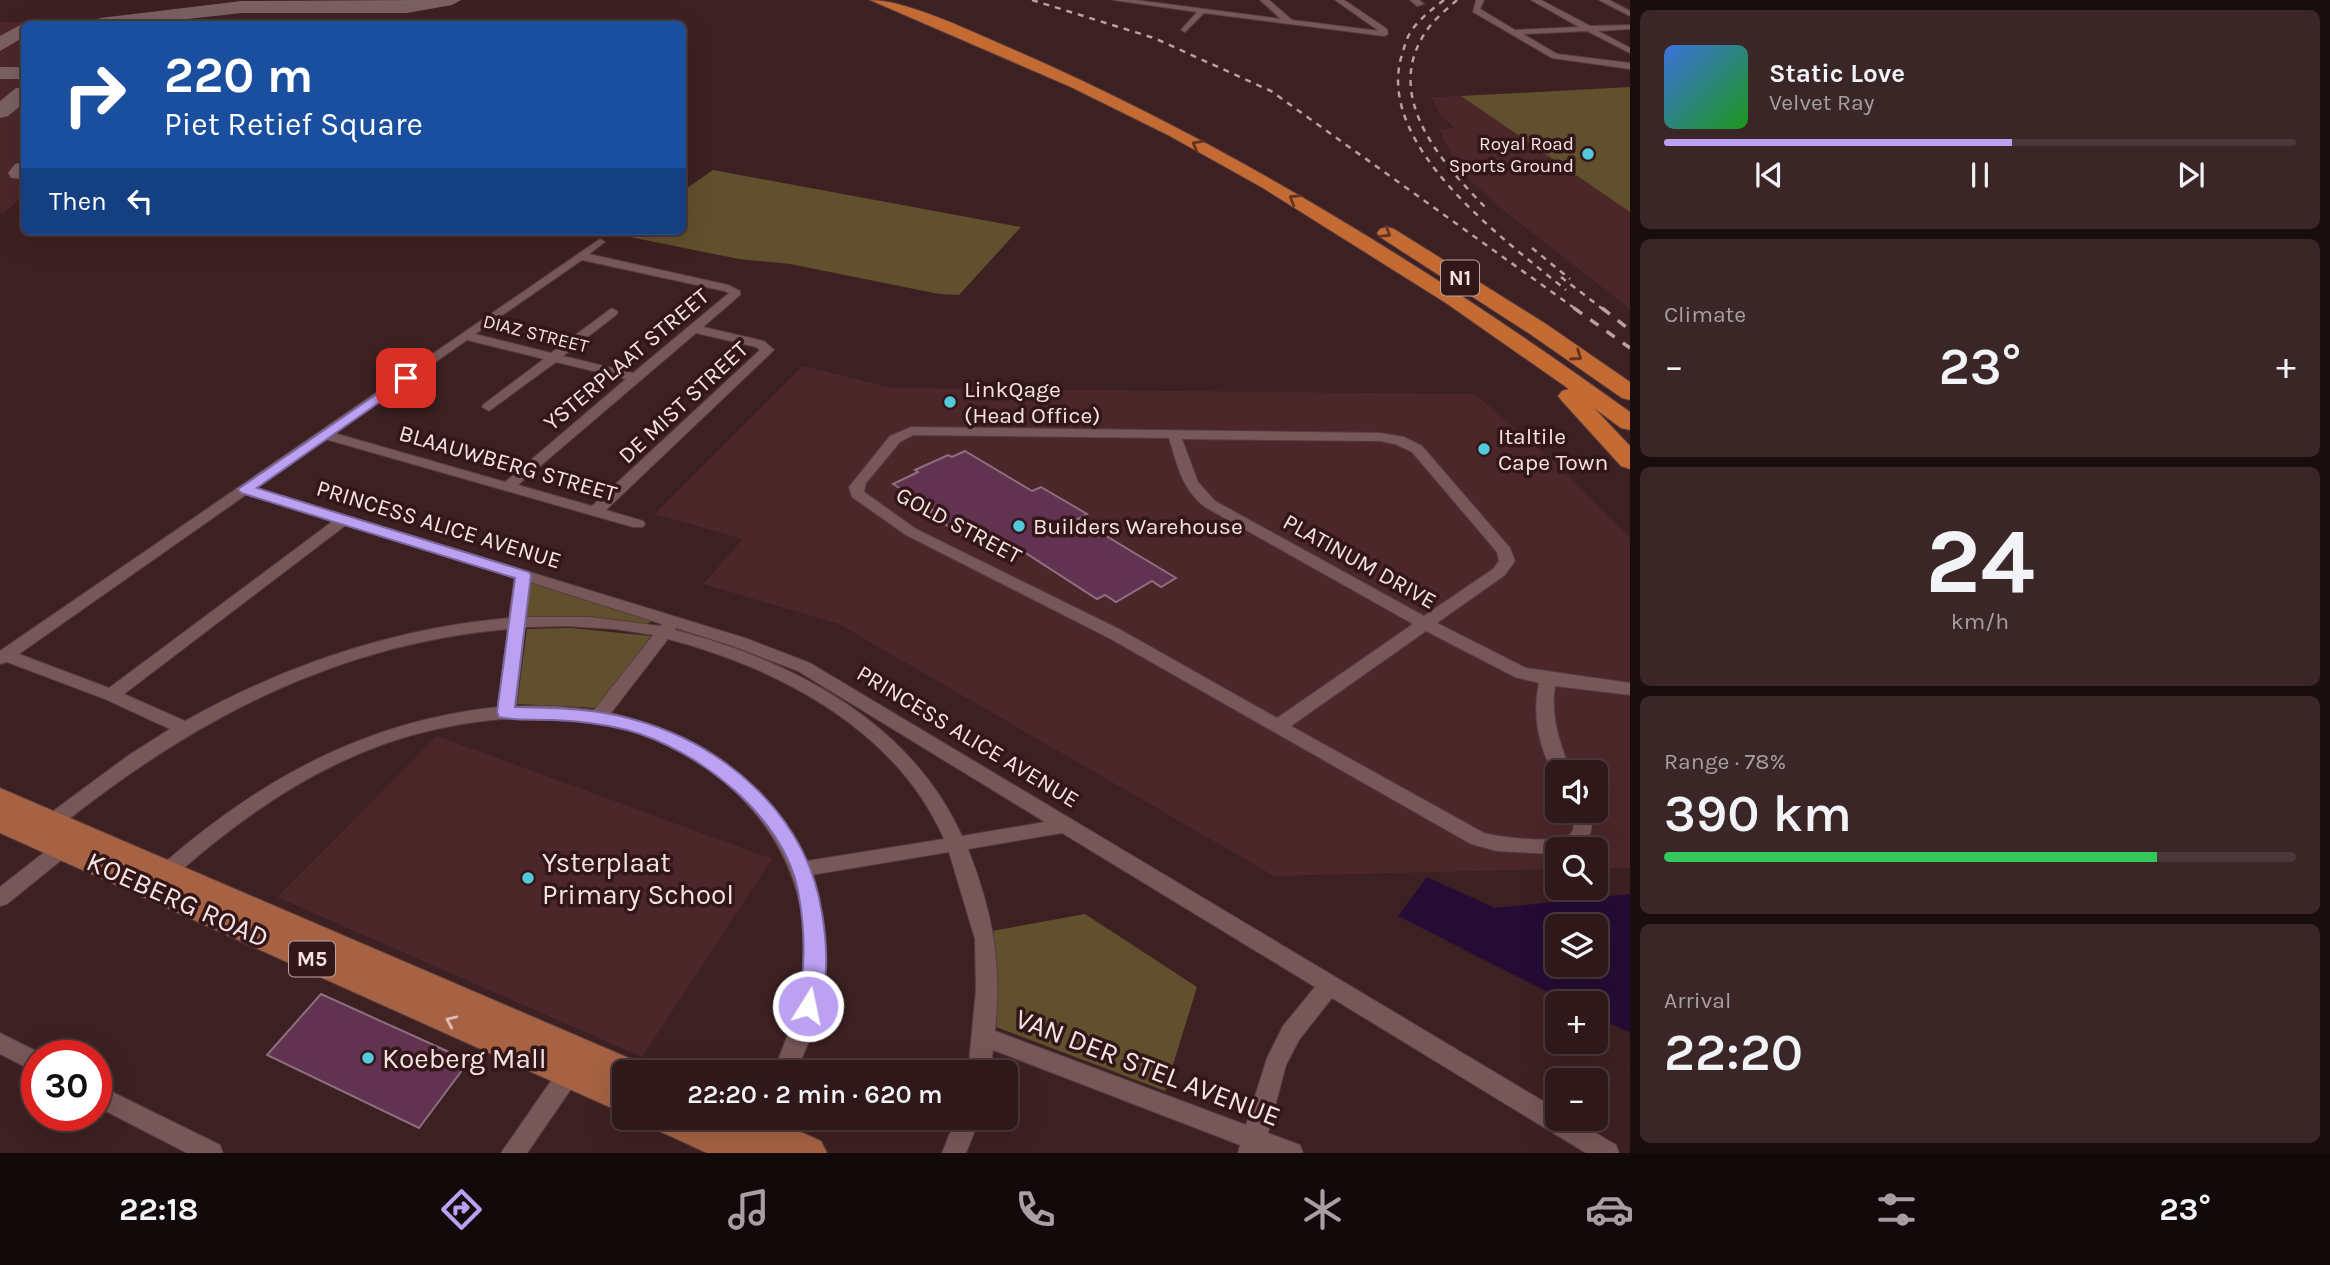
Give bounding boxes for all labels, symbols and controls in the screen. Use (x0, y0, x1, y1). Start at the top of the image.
text: 220 m (164, 47, 313, 104)
icon: right (49, 49, 140, 140)
text: Static Love (1769, 58, 1905, 89)
text: Velvet Ray (1769, 89, 1874, 116)
text: Piet Retief Square (164, 106, 423, 143)
place label: Royal Road Sports Ground (1449, 133, 1574, 177)
one-way arrow (1192, 140, 1205, 153)
marker: Royal Road Sports Ground (1580, 146, 1596, 162)
icon: previous (1750, 156, 1788, 194)
icon: pause (1961, 156, 1999, 194)
icon: next (2172, 156, 2210, 194)
icon: left (121, 182, 159, 220)
text: Then (49, 186, 107, 217)
one-way arrow (1288, 195, 1301, 208)
one-way arrow (1378, 224, 1391, 237)
road number: N1 (1441, 260, 1479, 296)
street label: YSTERPLAAT STREET (538, 282, 715, 436)
text: Climate (1664, 301, 1746, 328)
street label: DIAZ STREET (481, 310, 591, 358)
street label: DE MIST STREET (613, 335, 754, 469)
text: 23° (1939, 336, 2021, 397)
text: − (1664, 344, 1684, 389)
text: + (2276, 344, 2296, 389)
pin (376, 348, 436, 408)
one-way arrow (1569, 348, 1582, 360)
icon: arrive (387, 359, 425, 397)
place label: LinkQage (Head Office) (964, 376, 1100, 429)
marker: LinkQage (Head Office) (942, 394, 958, 410)
street label: BLAAUWBERG STREET (396, 419, 620, 508)
place label: Italtile Cape Town (1498, 423, 1608, 476)
marker: Italtile Cape Town (1476, 441, 1492, 457)
street label: PRINCESS ALICE AVENUE (313, 474, 564, 575)
street label: GOLD STREET (892, 481, 1026, 570)
street label: PLATINUM DRIVE (1278, 508, 1441, 615)
text: 24 (1925, 509, 2035, 615)
place label: Builders Warehouse (1033, 513, 1243, 540)
marker: Builders Warehouse (1011, 518, 1027, 534)
text: km/h (1951, 608, 2009, 635)
street label: PRINCESS ALICE AVENUE (852, 659, 1084, 813)
text: Range · 78% (1664, 748, 1786, 775)
map controls (1545, 760, 1608, 1131)
button: sound (1545, 760, 1608, 823)
text: 390 km (1664, 783, 1852, 844)
button: search (1545, 837, 1608, 900)
street label: KOEBERG ROAD (82, 845, 274, 954)
place label: Ysterplaat Primary School (542, 846, 734, 911)
marker: Ysterplaat Primary School (520, 870, 536, 886)
button: layers (1545, 914, 1608, 977)
road number: M5 (289, 942, 335, 976)
position arrow (771, 969, 845, 1043)
text: Arrival (1664, 987, 1731, 1014)
button: + (1545, 991, 1608, 1054)
street label: VAN DER STEL AVENUE (1011, 1002, 1285, 1133)
one-way arrow (445, 1015, 458, 1029)
text: 22:20 (1664, 1022, 1803, 1083)
speed limit sign: 30 (21, 1040, 112, 1131)
place label: Koeberg Mall (382, 1042, 547, 1075)
marker: Koeberg Mall (360, 1050, 376, 1066)
button: − (1545, 1068, 1608, 1131)
text: 22:20 · 2 min · 620 m (687, 1079, 943, 1110)
icon: directions (437, 1185, 486, 1234)
icon: music (724, 1185, 773, 1234)
icon: phone (1011, 1185, 1060, 1234)
icon: climate (1298, 1185, 1347, 1234)
icon: car (1585, 1185, 1634, 1234)
icon: filters (1872, 1185, 1921, 1234)
text: 22:18 (119, 1191, 199, 1228)
text: 23° (2159, 1191, 2211, 1228)

